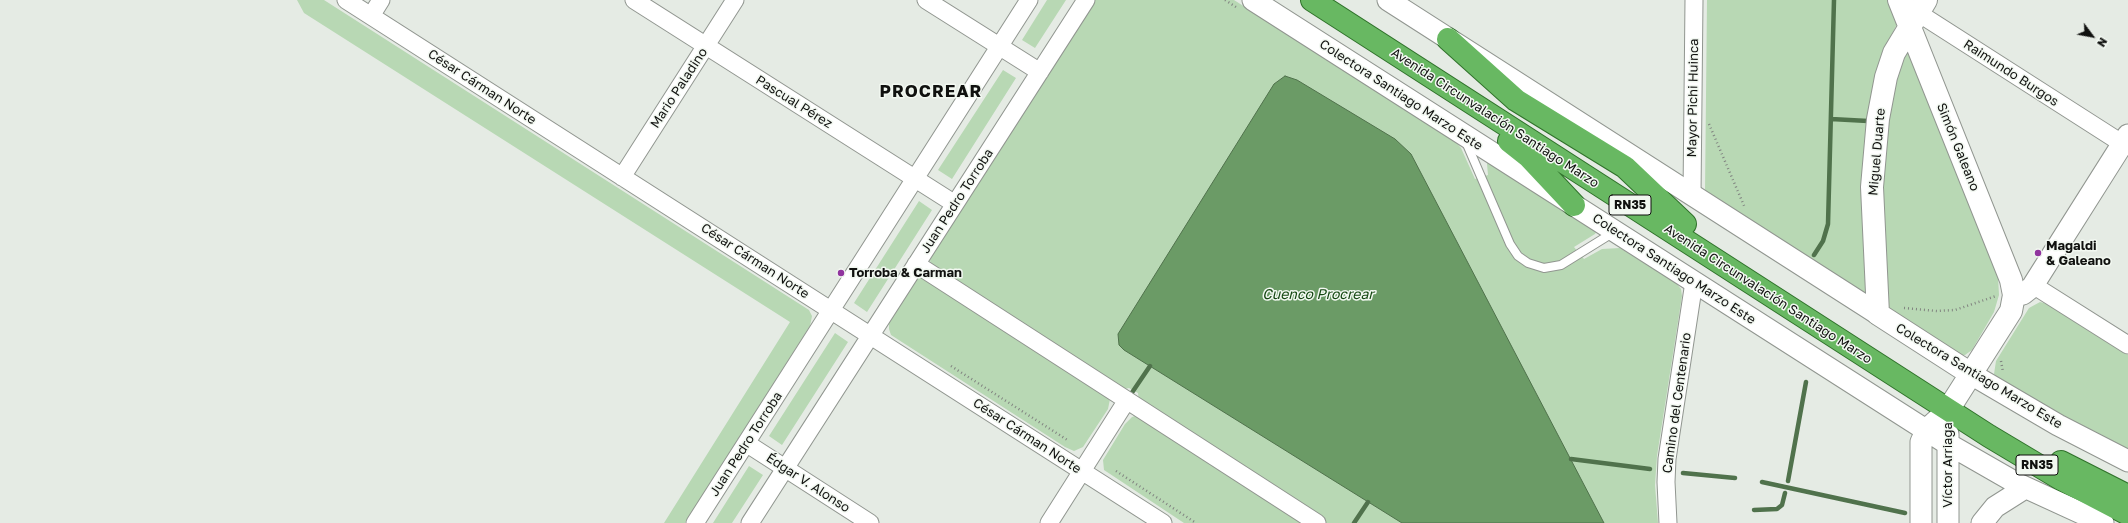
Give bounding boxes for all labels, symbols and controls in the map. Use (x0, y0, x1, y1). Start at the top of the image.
north arrow (2072, 16, 2112, 56)
street label: Colectora Santiago Marzo Este (1316, 36, 1486, 154)
street label: Raimundo Burgos (1961, 36, 2061, 110)
text: N (2095, 36, 2110, 50)
street label: Mayor Pichi Huinca (1684, 38, 1702, 158)
street label: Mario Paladino (647, 45, 711, 131)
street label: Avenida Circunvalación Santiago Marzo (1388, 45, 1602, 191)
street label: César Cárman Norte (425, 46, 539, 128)
street label: Pascual Pérez (753, 72, 835, 132)
district label: PROCREAR (880, 82, 982, 102)
street label: Simón Galeano (1933, 101, 1983, 193)
street label: Miguel Duarte (1865, 108, 1889, 196)
street label: Juan Pedro Torroba (917, 146, 997, 256)
road number: RN35 (1609, 195, 1651, 215)
street label: Colectora Santiago Marzo Este (1589, 210, 1759, 328)
street label: César Cárman Norte (698, 220, 812, 302)
street label: Avenida Circunvalación Santiago Marzo (1661, 221, 1875, 367)
place label: Magaldi & Galeano (2046, 238, 2111, 269)
marker: Magaldi & Galeano (2033, 248, 2043, 258)
place label: Torroba & Carman (849, 265, 962, 281)
marker: Torroba & Carman (836, 268, 846, 278)
water label: Cuenco Procrear (1262, 287, 1374, 303)
street label: Colectora Santiago Marzo Este (1893, 320, 2065, 432)
street label: Camino del Centenario (1659, 332, 1695, 474)
street label: Juan Pedro Torroba (706, 389, 786, 499)
street label: César Cárman Norte (970, 395, 1084, 477)
street label: Víctor Arriaga (1940, 422, 1956, 508)
street label: Édgar V. Alonso (763, 450, 853, 516)
road number: RN35 (2016, 455, 2058, 475)

